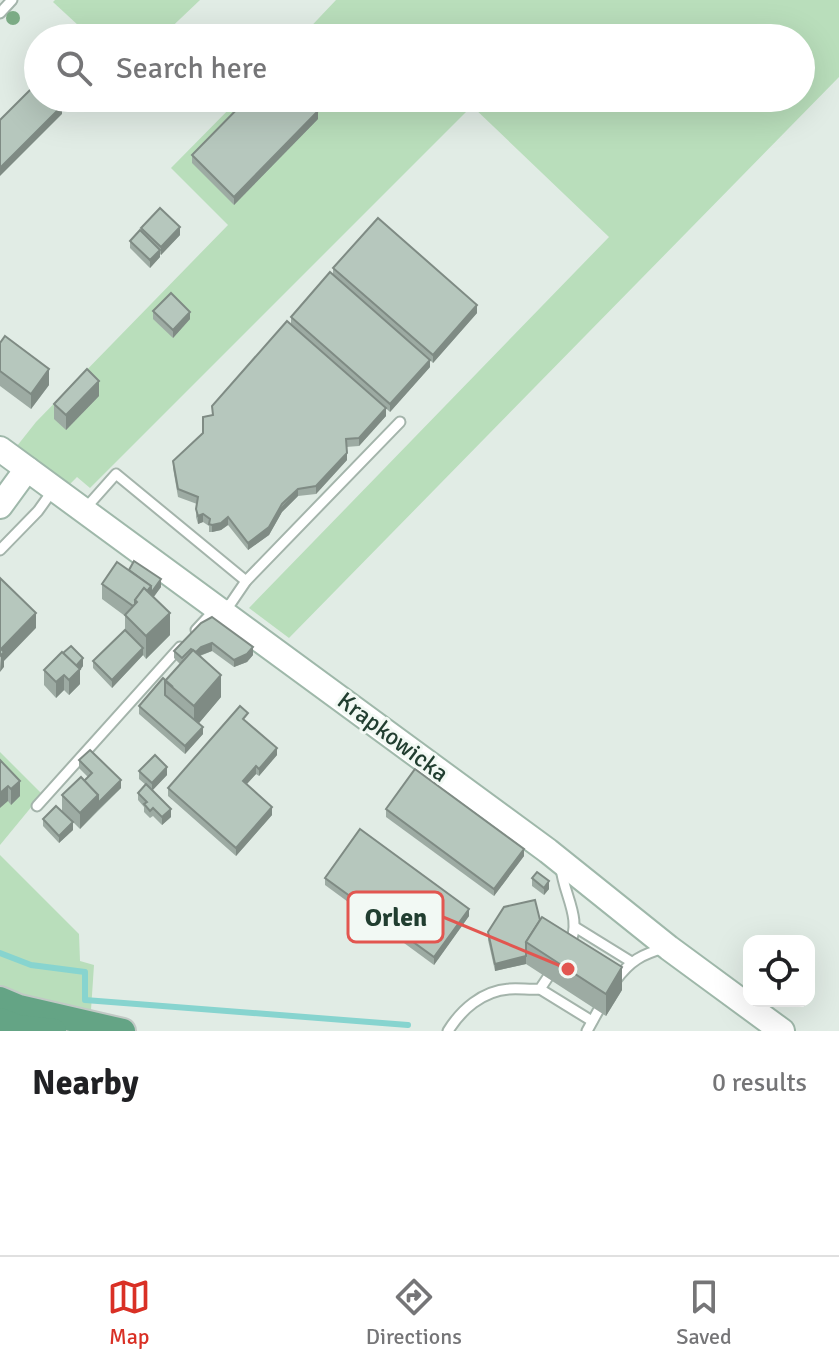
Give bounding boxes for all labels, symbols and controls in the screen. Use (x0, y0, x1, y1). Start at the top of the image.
search box (24, 24, 815, 112)
icon: search (52, 46, 96, 90)
text: Search here (116, 50, 267, 87)
street label: Krapkowicka (332, 685, 454, 789)
callout: Orlen (348, 892, 443, 942)
text: Orlen (365, 902, 427, 934)
map controls (743, 935, 815, 1007)
button: locate (743, 935, 815, 1007)
text: Nearby (32, 1062, 139, 1104)
text: 0 results (712, 1067, 807, 1099)
tab: Map (107, 1275, 151, 1350)
tab: Directions (366, 1275, 462, 1350)
tab: Saved (676, 1275, 732, 1350)

